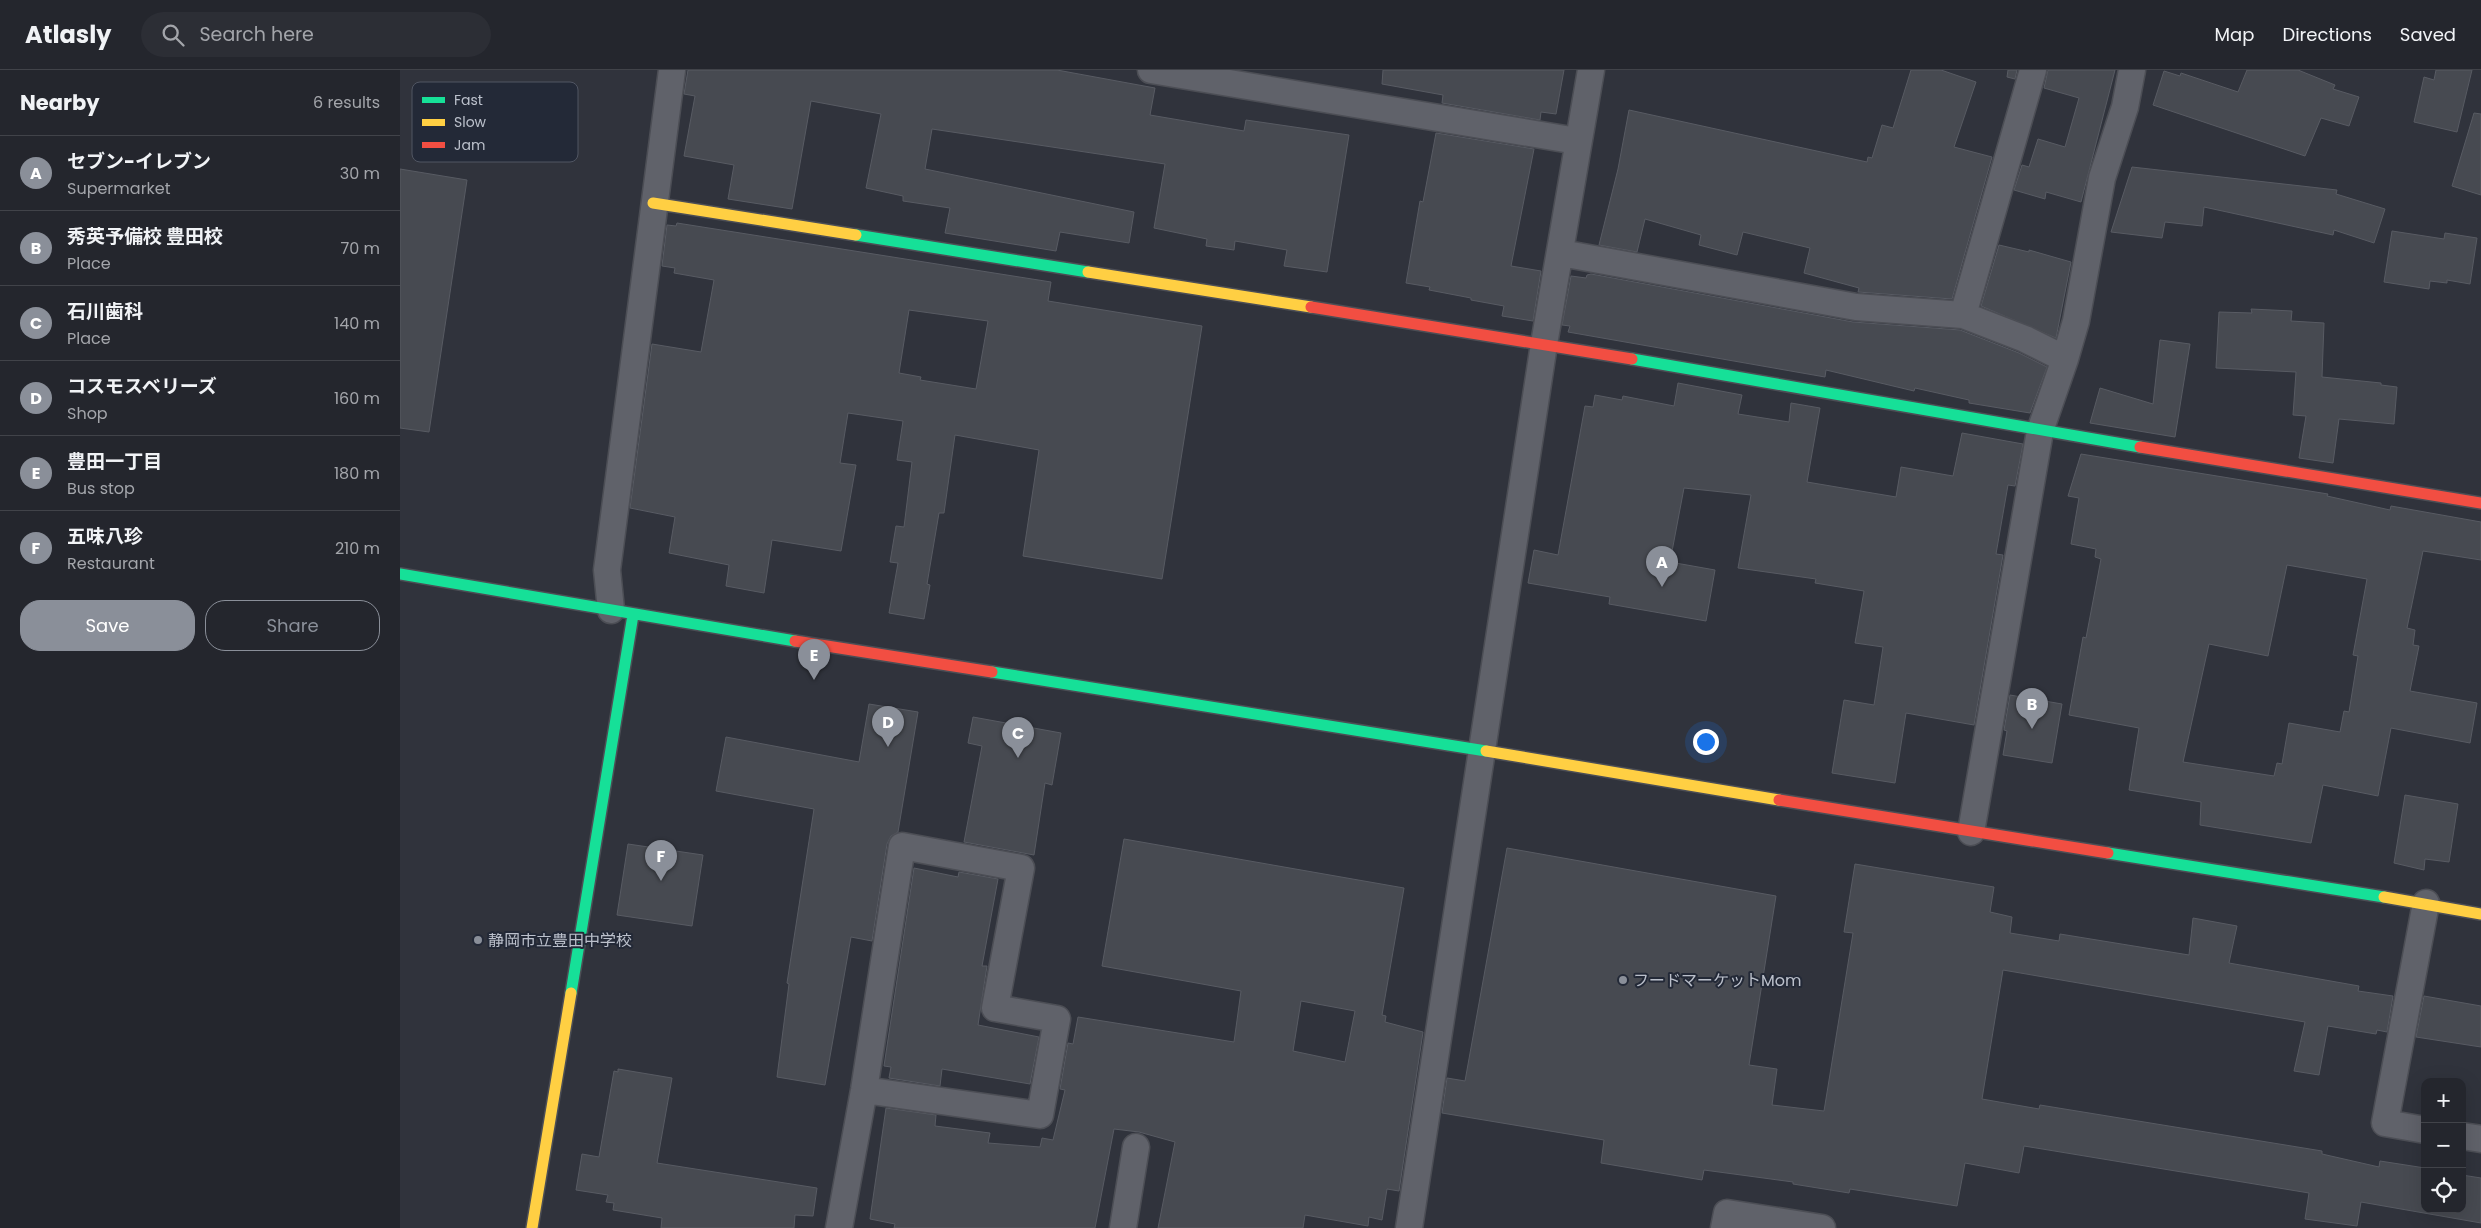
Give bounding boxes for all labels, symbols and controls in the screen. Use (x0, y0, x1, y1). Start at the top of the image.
search box (141, 12, 491, 57)
text: Atlasly (25, 18, 111, 51)
icon: search (159, 21, 187, 49)
text: Search here (199, 21, 314, 48)
text: Map (2215, 22, 2254, 47)
text: Directions (2282, 22, 2372, 47)
text: Saved (2400, 22, 2456, 47)
legend (412, 82, 578, 162)
text: Nearby (20, 88, 100, 117)
text: Fast (454, 90, 483, 110)
text: 6 results (313, 91, 380, 114)
text: Slow (454, 112, 487, 132)
text: Jam (454, 135, 485, 155)
text: セブン-イレブン (67, 148, 211, 175)
text: A (30, 162, 42, 185)
text: 30 m (340, 162, 380, 185)
text: Supermarket (67, 177, 171, 200)
text: 秀英予備校 豊田校 (67, 223, 223, 250)
text: B (31, 237, 41, 260)
text: 70 m (340, 237, 380, 260)
text: Place (67, 252, 111, 275)
text: 石川歯科 (67, 298, 143, 325)
text: C (30, 312, 42, 335)
text: 140 m (334, 312, 380, 335)
text: Place (67, 327, 111, 350)
text: コスモスベリーズ (67, 373, 217, 400)
text: D (30, 387, 42, 410)
text: 160 m (334, 387, 380, 410)
text: Shop (67, 402, 108, 425)
text: 豊田一丁目 (67, 448, 162, 475)
text: E (32, 462, 40, 485)
text: 180 m (334, 462, 380, 485)
text: Bus stop (67, 477, 135, 500)
text: 五味八珍 (67, 523, 143, 550)
text: F (32, 537, 40, 560)
text: 210 m (335, 537, 380, 560)
pin: A (1646, 546, 1678, 587)
text: Restaurant (67, 552, 155, 575)
button: Save (20, 600, 195, 651)
button: Share (205, 600, 380, 651)
pin: E (798, 639, 830, 680)
pin: B (2016, 688, 2048, 729)
pin: D (872, 706, 904, 747)
pin: C (1002, 717, 1034, 758)
your location (1693, 729, 1719, 755)
pin: F (645, 840, 677, 881)
place label: 静岡市立豊田中学校 (488, 929, 632, 952)
marker: 静岡市立豊田中学校 (472, 934, 484, 946)
place label: フードマーケットMom (1633, 969, 1802, 992)
marker: フードマーケットMom (1617, 974, 1629, 986)
map controls (2421, 1078, 2466, 1213)
button: + (2421, 1078, 2466, 1123)
button: − (2421, 1123, 2466, 1168)
button: locate (2421, 1168, 2466, 1213)

